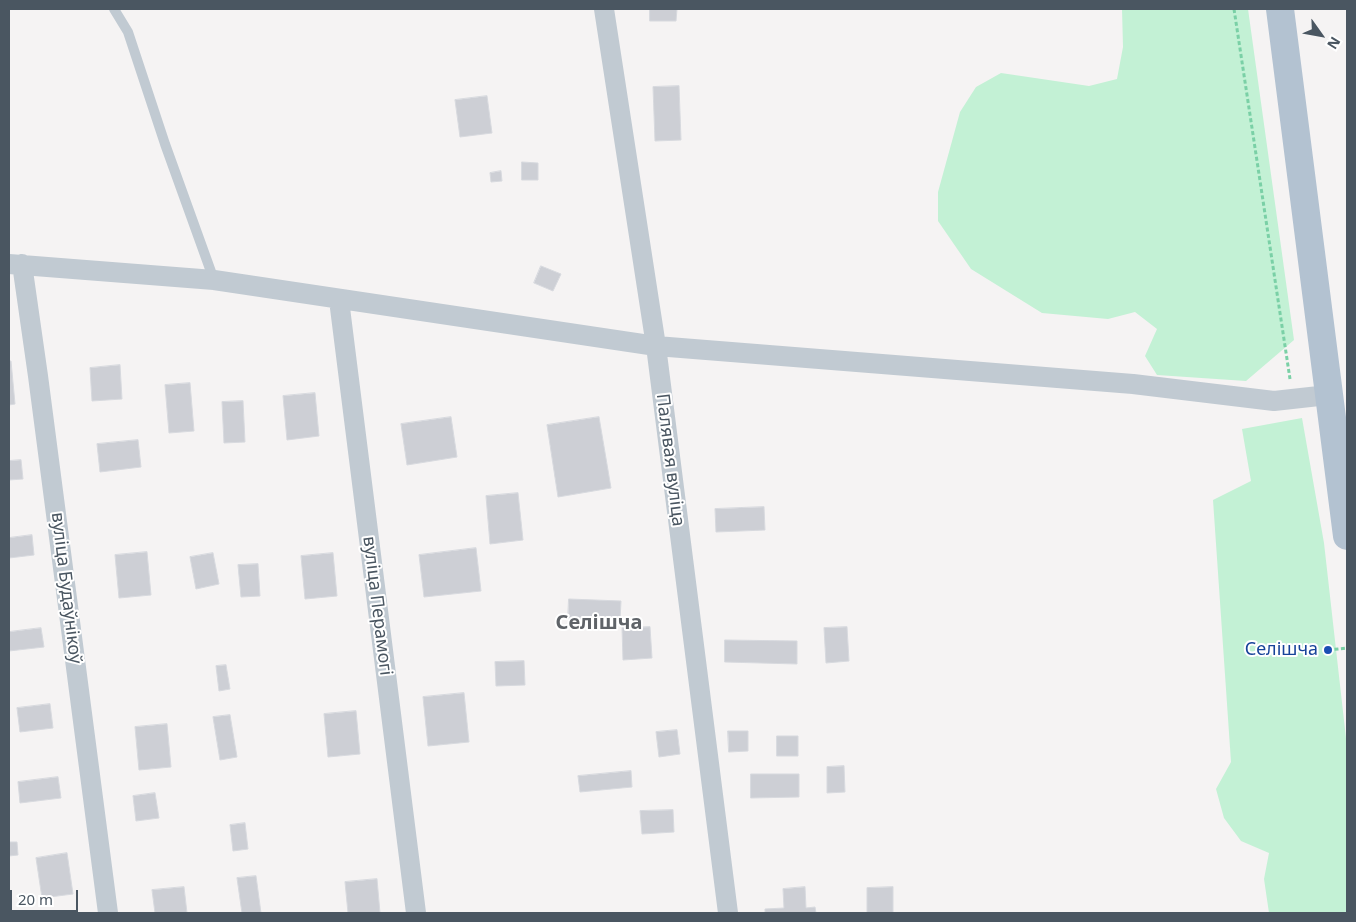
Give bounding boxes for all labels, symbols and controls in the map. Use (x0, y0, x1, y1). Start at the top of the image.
north arrow (1296, 10, 1346, 60)
text: N (1323, 33, 1345, 53)
street label: Палявая вуліца (651, 392, 689, 528)
street label: вуліца Будаўнікоў (46, 511, 86, 665)
street label: вуліца Перамогі (358, 535, 396, 677)
district label: Селішча (556, 611, 642, 635)
place label: Селішча (1245, 639, 1318, 661)
marker: Селішча (1322, 644, 1334, 656)
scale bar (12, 880, 80, 912)
text: 20 m (18, 889, 53, 909)

